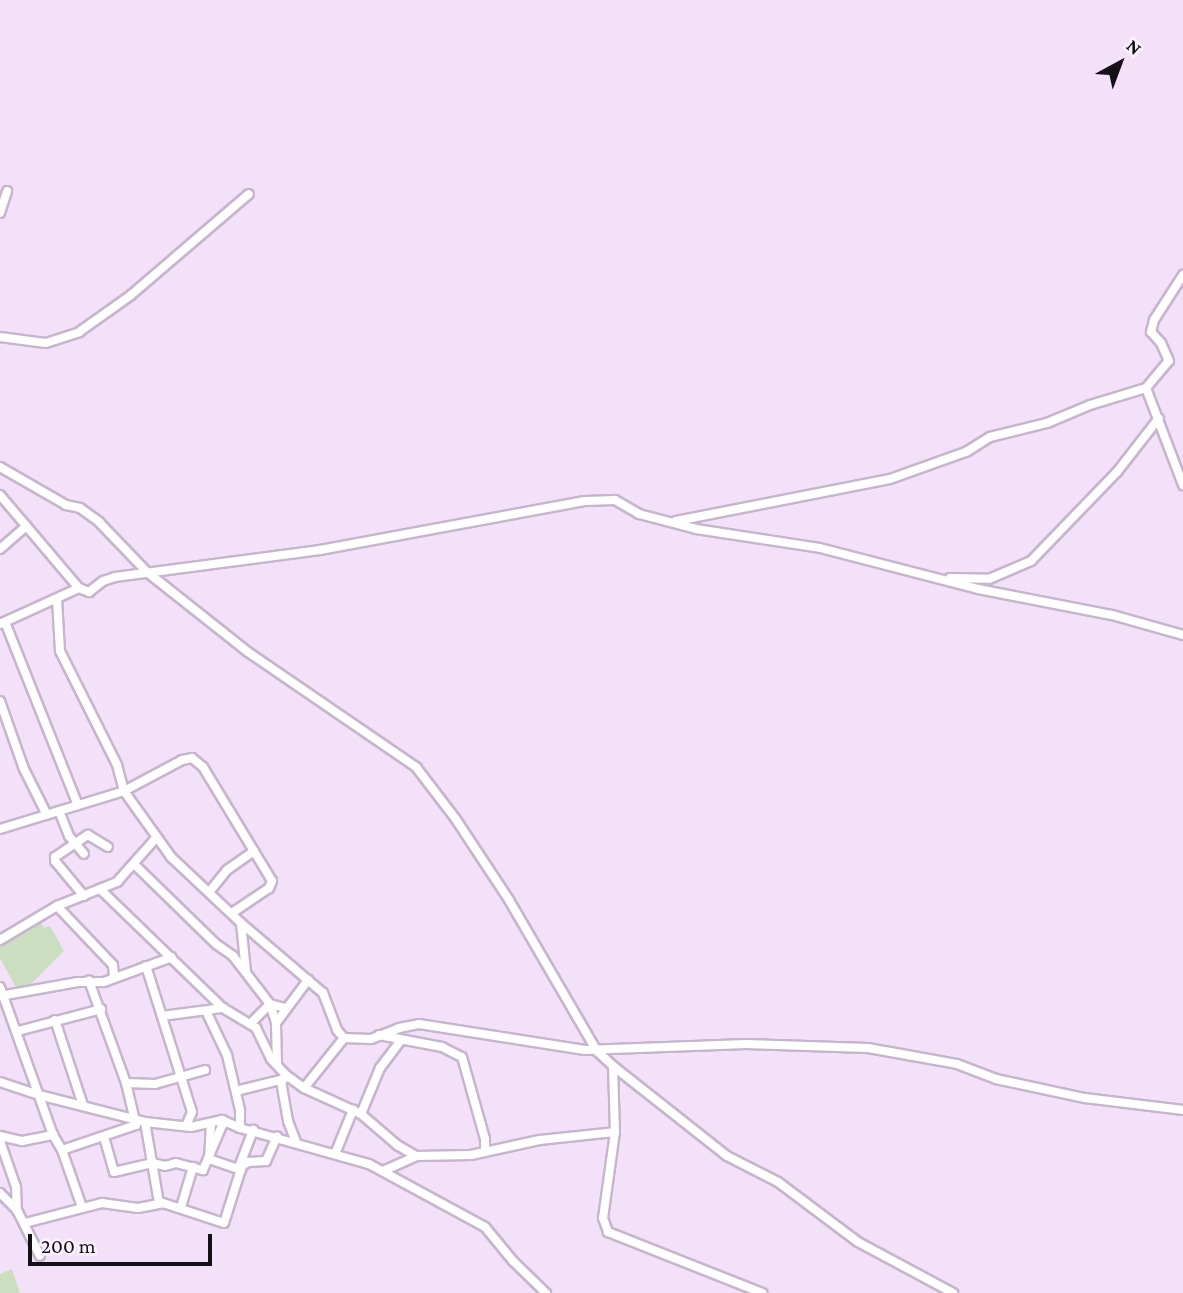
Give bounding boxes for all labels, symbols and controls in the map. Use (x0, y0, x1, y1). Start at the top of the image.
north arrow (1085, 28, 1155, 98)
text: N (1122, 35, 1146, 59)
scale bar (32, 1220, 215, 1264)
text: 200 m (41, 1234, 96, 1258)

